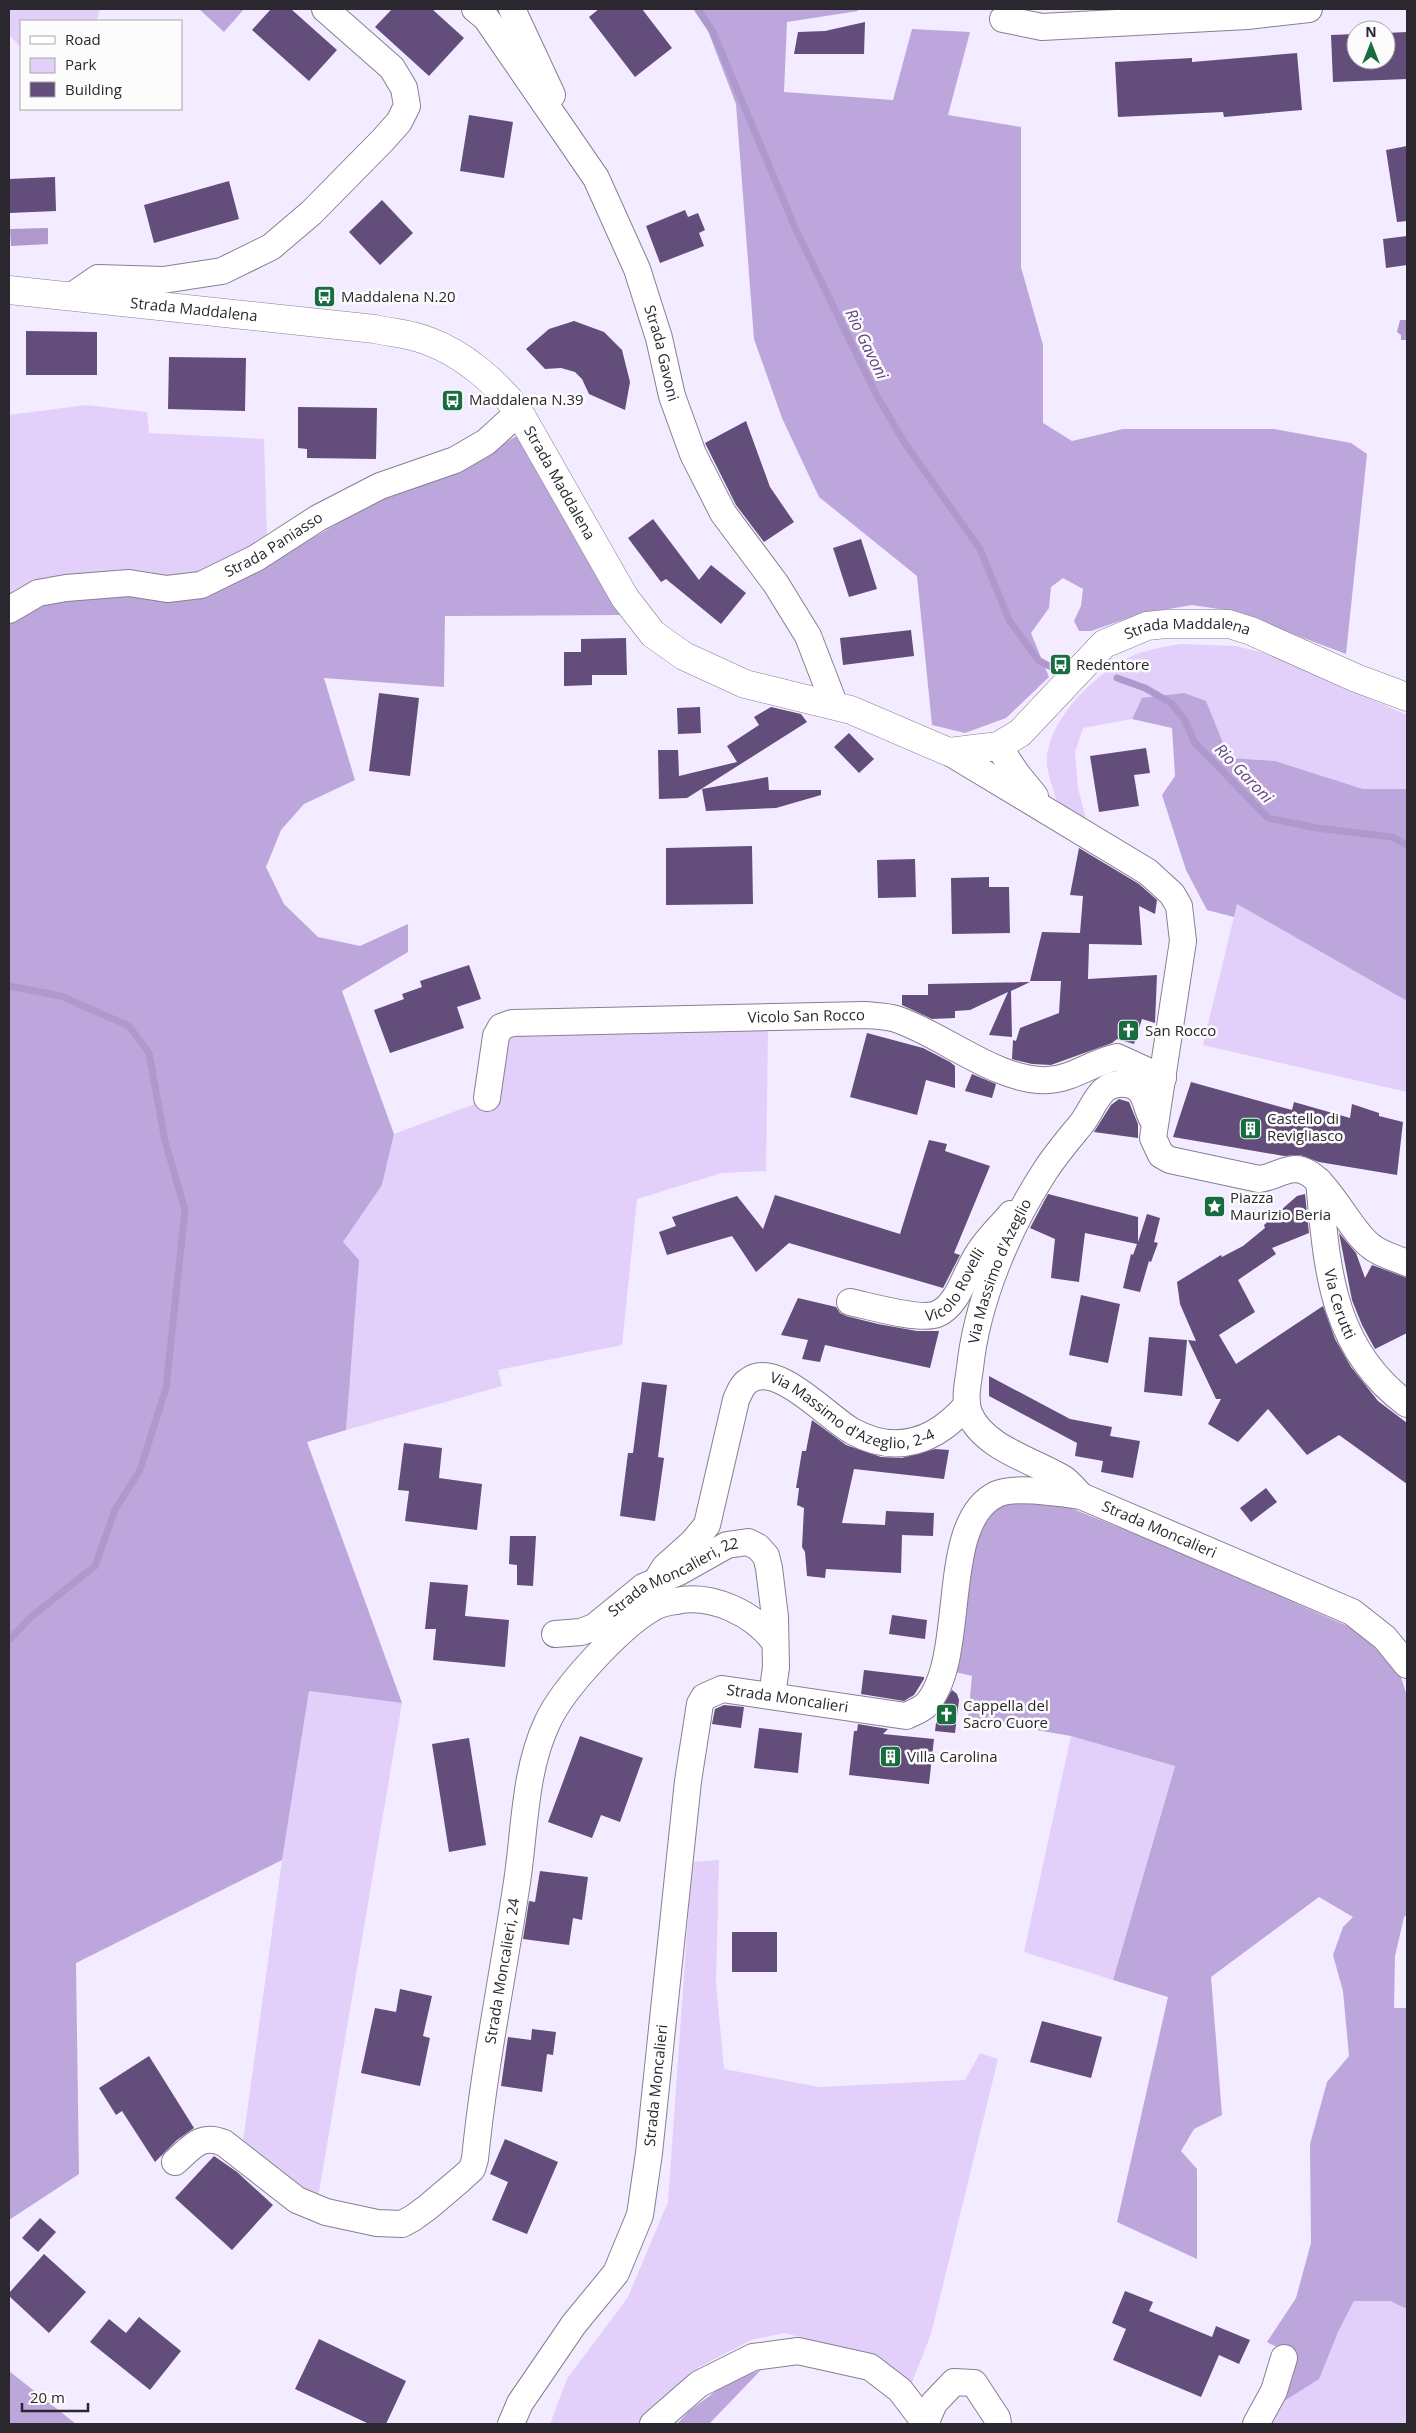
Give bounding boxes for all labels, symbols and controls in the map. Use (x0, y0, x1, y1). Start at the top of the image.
legend (20, 20, 182, 110)
north arrow (1346, 20, 1396, 70)
text: N (1365, 22, 1377, 41)
text: Road (65, 29, 101, 49)
text: Park (65, 54, 96, 74)
text: Building (65, 79, 122, 99)
bus stop icon: Maddalena N.20 (313, 285, 337, 309)
place label: Maddalena N.20 (341, 286, 456, 306)
street label: Strada Maddalena (129, 292, 259, 325)
street label: Strada Gavoni (640, 302, 684, 404)
water label: Rio Gavoni (840, 305, 894, 384)
bus stop icon: Maddalena N.39 (441, 388, 465, 412)
place label: Maddalena N.39 (469, 389, 584, 409)
street label: Strada Maddalena (520, 422, 601, 543)
street label: Strada Paniasso (221, 507, 326, 581)
street label: Strada Maddalena (1121, 612, 1253, 644)
bus stop icon: Redentore (1048, 653, 1072, 677)
place label: Redentore (1076, 654, 1149, 674)
water label: Rio Garoni (1210, 738, 1279, 808)
street label: Vicolo San Rocco (747, 1004, 865, 1027)
church icon: San Rocco (1117, 1019, 1141, 1043)
place label: San Rocco (1145, 1020, 1216, 1040)
place label: Castello di Revigliasco (1267, 1108, 1343, 1145)
building icon: Castello di Revigliasco (1239, 1116, 1263, 1140)
place label: Piazza Maurizio Beria (1230, 1187, 1331, 1224)
street label: Via Massimo d'Azeglio (963, 1195, 1035, 1345)
place icon: Piazza Maurizio Beria (1202, 1195, 1226, 1219)
street label: Vicolo Rovelli (924, 1244, 988, 1325)
street label: Via Cerutti (1320, 1267, 1361, 1342)
street label: Via Massimo d'Azeglio, 2-4 (768, 1366, 938, 1452)
street label: Strada Moncalieri (1099, 1495, 1220, 1562)
street label: Strada Moncalieri, 22 (603, 1532, 740, 1621)
street label: Strada Moncalieri (726, 1679, 850, 1716)
place label: Cappella del Sacro Cuore (963, 1695, 1049, 1732)
church icon: Cappella del Sacro Cuore (935, 1703, 959, 1727)
building icon: Villa Carolina (879, 1745, 903, 1769)
place label: Villa Carolina (907, 1746, 998, 1766)
street label: Strada Moncalieri, 24 (480, 1896, 523, 2045)
street label: Strada Moncalieri (639, 2023, 671, 2147)
scale bar (22, 2380, 89, 2412)
text: 20 m (30, 2387, 65, 2407)

